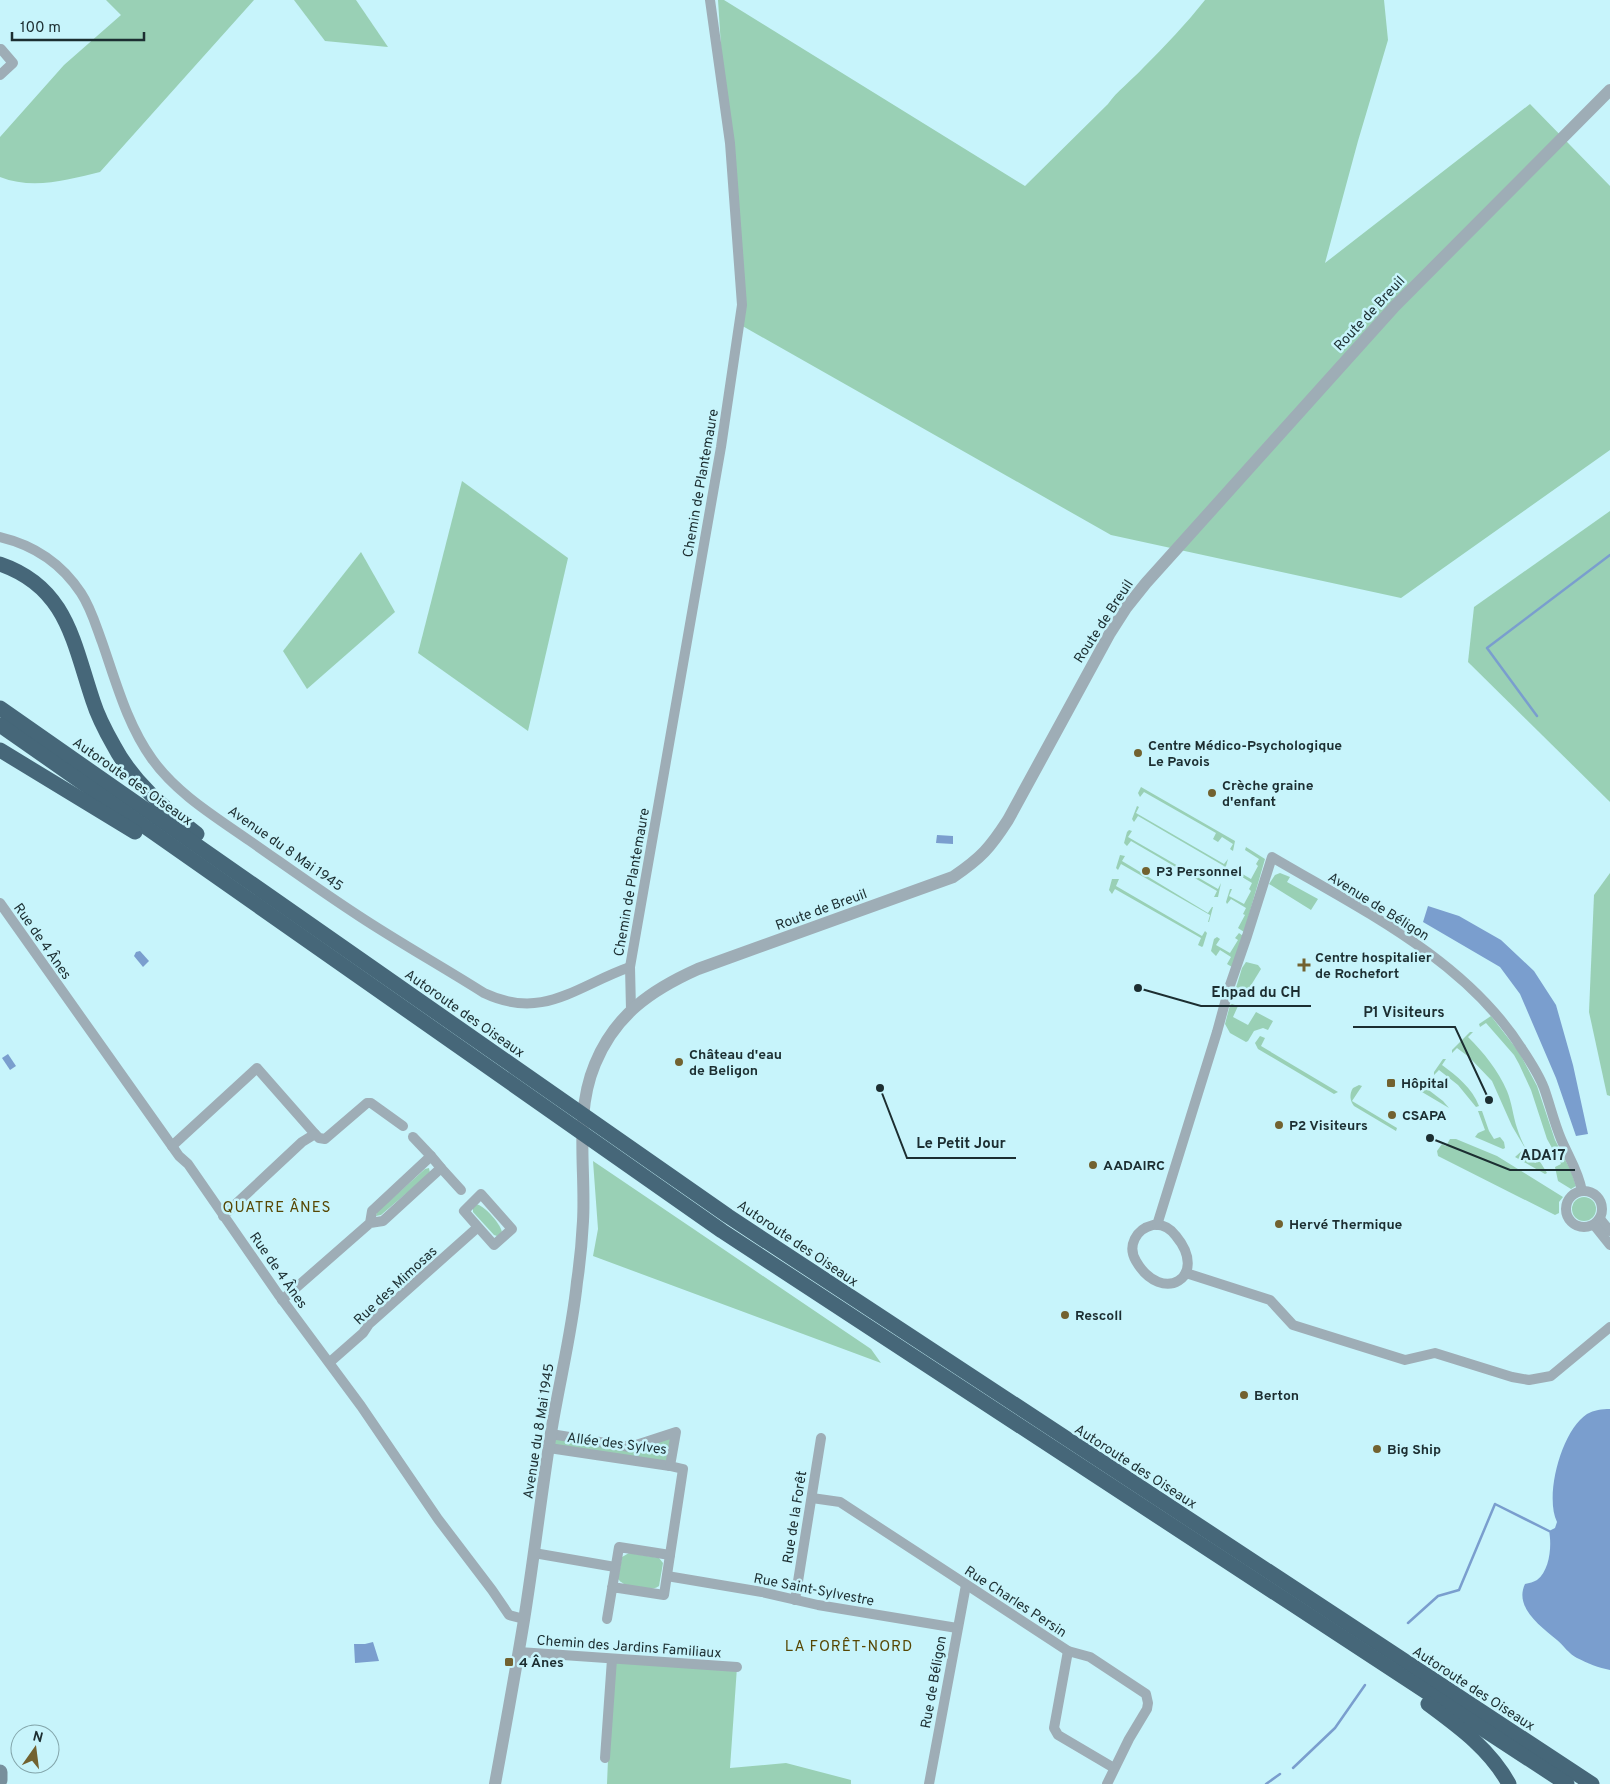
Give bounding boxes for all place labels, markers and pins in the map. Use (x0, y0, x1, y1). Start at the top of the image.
place label: Centre Médico-Psychologique Le Pavois (1148, 738, 1342, 771)
marker: Centre Médico-Psychologique Le Pavois (1132, 747, 1144, 759)
place label: Crèche graine d'enfant (1222, 778, 1314, 811)
marker: Crèche graine d'enfant (1206, 787, 1218, 799)
place label: P3 Personnel (1156, 864, 1242, 881)
marker: P3 Personnel (1140, 865, 1152, 877)
place label: Centre hospitalier de Rochefort (1315, 950, 1432, 983)
marker: Centre hospitalier de Rochefort (1297, 958, 1311, 972)
callout: Ehpad du CH (1201, 976, 1311, 1006)
callout: P1 Visiteurs (1353, 997, 1455, 1027)
place label: Château d'eau de Beligon (689, 1047, 782, 1080)
marker: Château d'eau de Beligon (673, 1056, 685, 1068)
place label: Hôpital (1401, 1076, 1448, 1093)
marker: Hôpital (1385, 1077, 1397, 1089)
place label: CSAPA (1402, 1108, 1447, 1125)
marker: CSAPA (1386, 1109, 1398, 1121)
place label: P2 Visiteurs (1289, 1118, 1368, 1135)
marker: P2 Visiteurs (1273, 1119, 1285, 1131)
callout: Le Petit Jour (907, 1128, 1016, 1158)
callout: ADA17 (1510, 1140, 1575, 1170)
place label: AADAIRC (1103, 1158, 1165, 1175)
marker: AADAIRC (1087, 1159, 1099, 1171)
place label: Hervé Thermique (1289, 1217, 1403, 1234)
marker: Hervé Thermique (1273, 1218, 1285, 1230)
place label: Rescoll (1075, 1308, 1122, 1325)
marker: Rescoll (1059, 1309, 1071, 1321)
place label: Berton (1254, 1388, 1299, 1405)
marker: Berton (1238, 1389, 1250, 1401)
place label: Big Ship (1387, 1442, 1441, 1459)
marker: Big Ship (1371, 1443, 1383, 1455)
place label: 4 Ânes (519, 1654, 564, 1672)
marker: 4 Ânes (503, 1656, 515, 1668)

